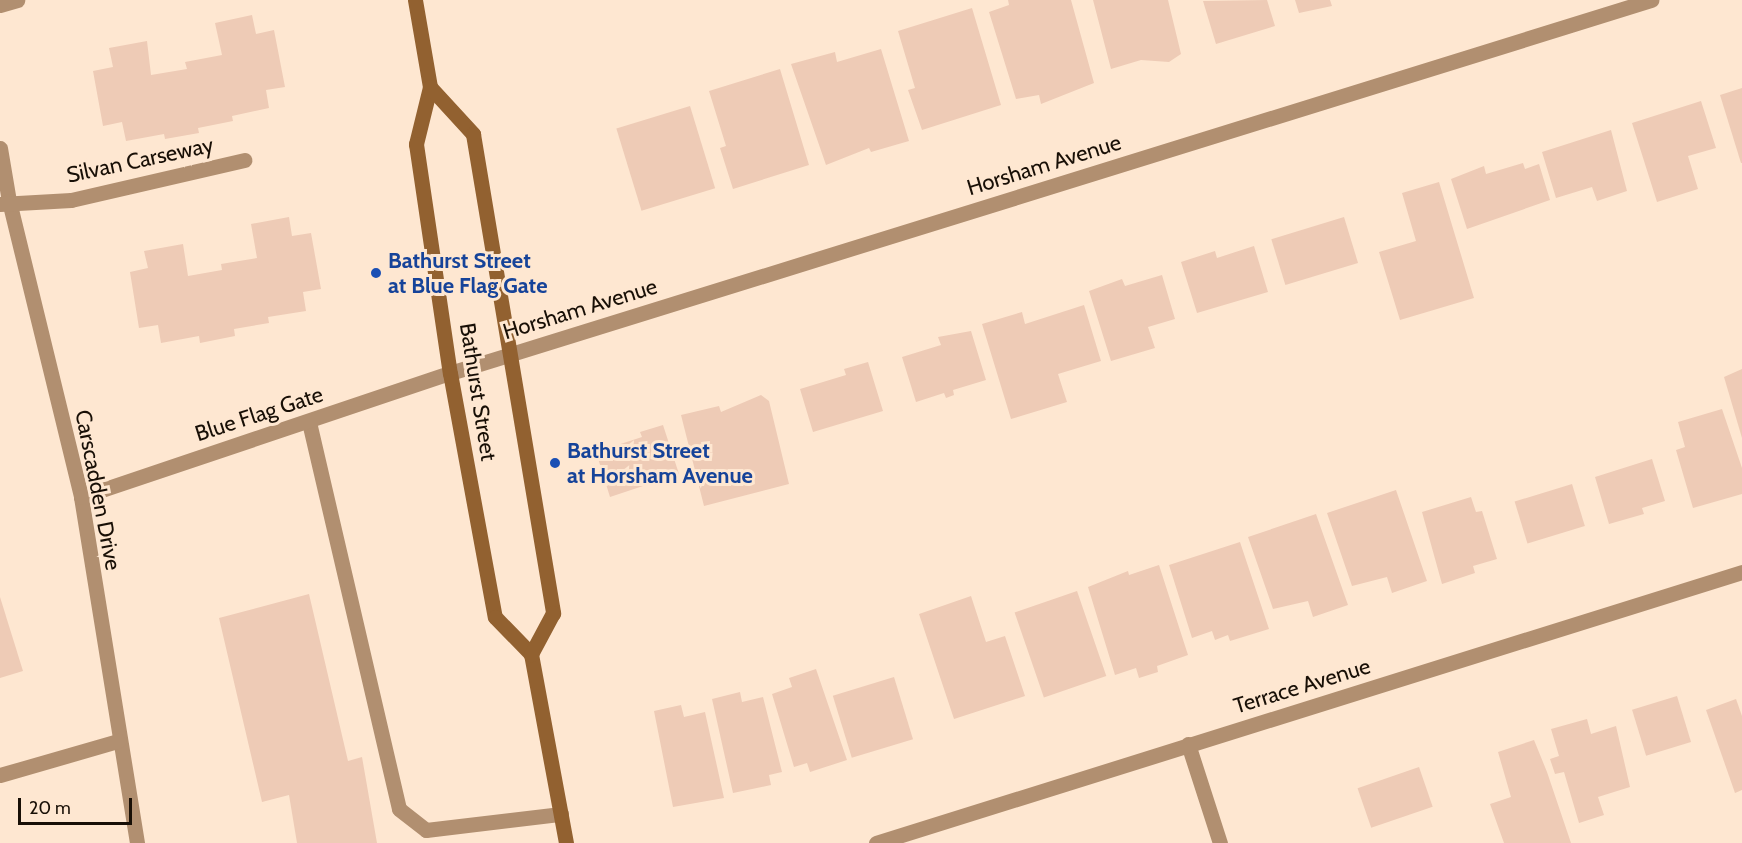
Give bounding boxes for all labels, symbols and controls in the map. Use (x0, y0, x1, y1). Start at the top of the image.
street label: Horsham Avenue (964, 129, 1124, 201)
street label: Silvan Carseway (64, 132, 216, 188)
place label: Bathurst Street at Blue Flag Gate (388, 247, 547, 298)
marker: Bathurst Street at Blue Flag Gate (369, 266, 383, 280)
street label: Horsham Avenue (500, 273, 660, 345)
street label: Bathurst Street (454, 321, 502, 463)
street label: Blue Flag Gate (192, 381, 326, 447)
street label: Carscadden Drive (69, 407, 127, 573)
place label: Bathurst Street at Horsham Avenue (567, 437, 753, 488)
marker: Bathurst Street at Horsham Avenue (548, 456, 562, 470)
street label: Terrace Avenue (1231, 653, 1373, 719)
scale bar (21, 786, 135, 824)
text: 20 m (29, 797, 71, 819)

